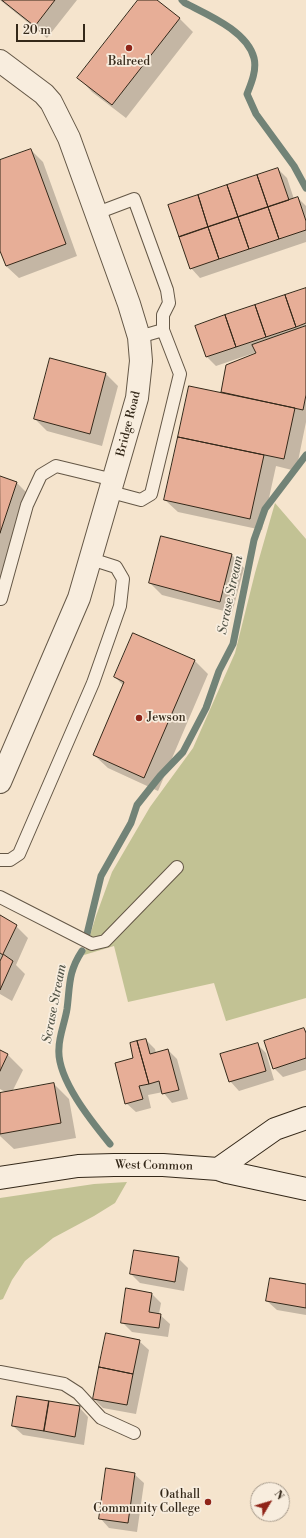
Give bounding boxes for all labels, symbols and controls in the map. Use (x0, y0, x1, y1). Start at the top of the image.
scale bar (18, 16, 87, 42)
text: 20 m (23, 23, 51, 38)
marker: Balreed (124, 43, 134, 53)
place label: Balreed (108, 55, 150, 69)
street label: Bridge Road (114, 390, 144, 458)
water label: Scrase Stream (215, 554, 247, 636)
place label: Jewson (147, 711, 186, 725)
marker: Jewson (134, 713, 144, 723)
water label: Scrase Stream (40, 963, 70, 1045)
street label: West Common (115, 1158, 193, 1174)
north arrow (250, 1482, 290, 1522)
text: N (270, 1487, 287, 1503)
place label: Oathall Community College (93, 1488, 200, 1516)
marker: Oathall Community College (203, 1497, 213, 1507)

